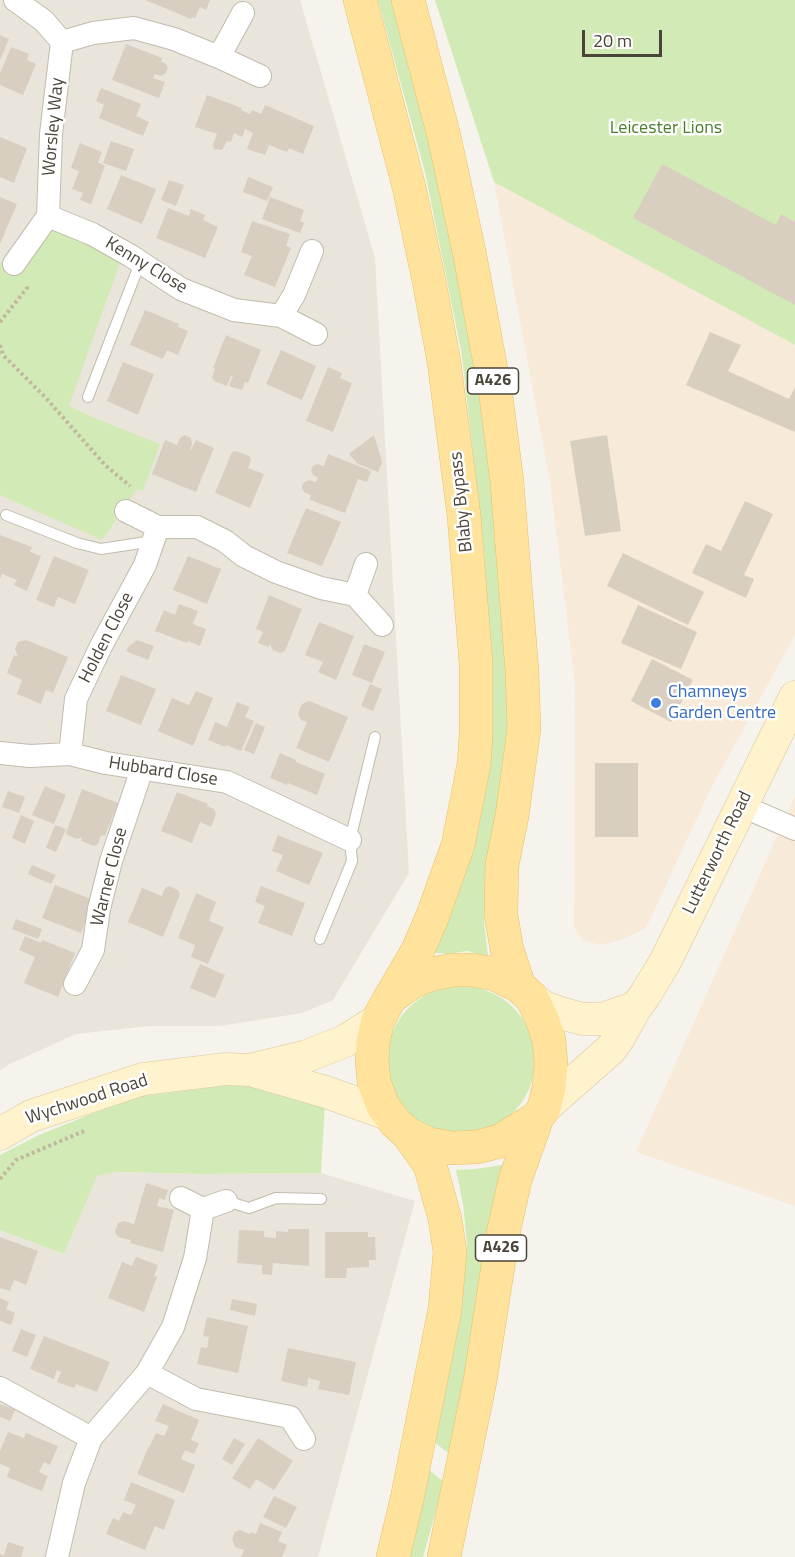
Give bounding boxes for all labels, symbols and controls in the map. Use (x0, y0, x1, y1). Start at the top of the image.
scale bar (585, 18, 664, 56)
text: 20 m (593, 27, 632, 54)
street label: Worsley Way (39, 77, 69, 177)
park label: Leicester Lions (610, 118, 722, 140)
street label: Kenny Close (101, 233, 191, 299)
road number: A426 (468, 368, 518, 394)
street label: Blaby Bypass (446, 451, 478, 553)
street label: Holden Close (75, 589, 139, 687)
place label: Chamneys Garden Centre (668, 682, 776, 724)
marker: Chamneys Garden Centre (649, 696, 663, 710)
street label: Hubbard Close (107, 753, 219, 791)
street label: Lutterworth Road (679, 788, 757, 918)
street label: Warner Close (87, 825, 133, 929)
street label: Wychwood Road (23, 1070, 151, 1130)
road number: A426 (476, 1235, 526, 1261)

